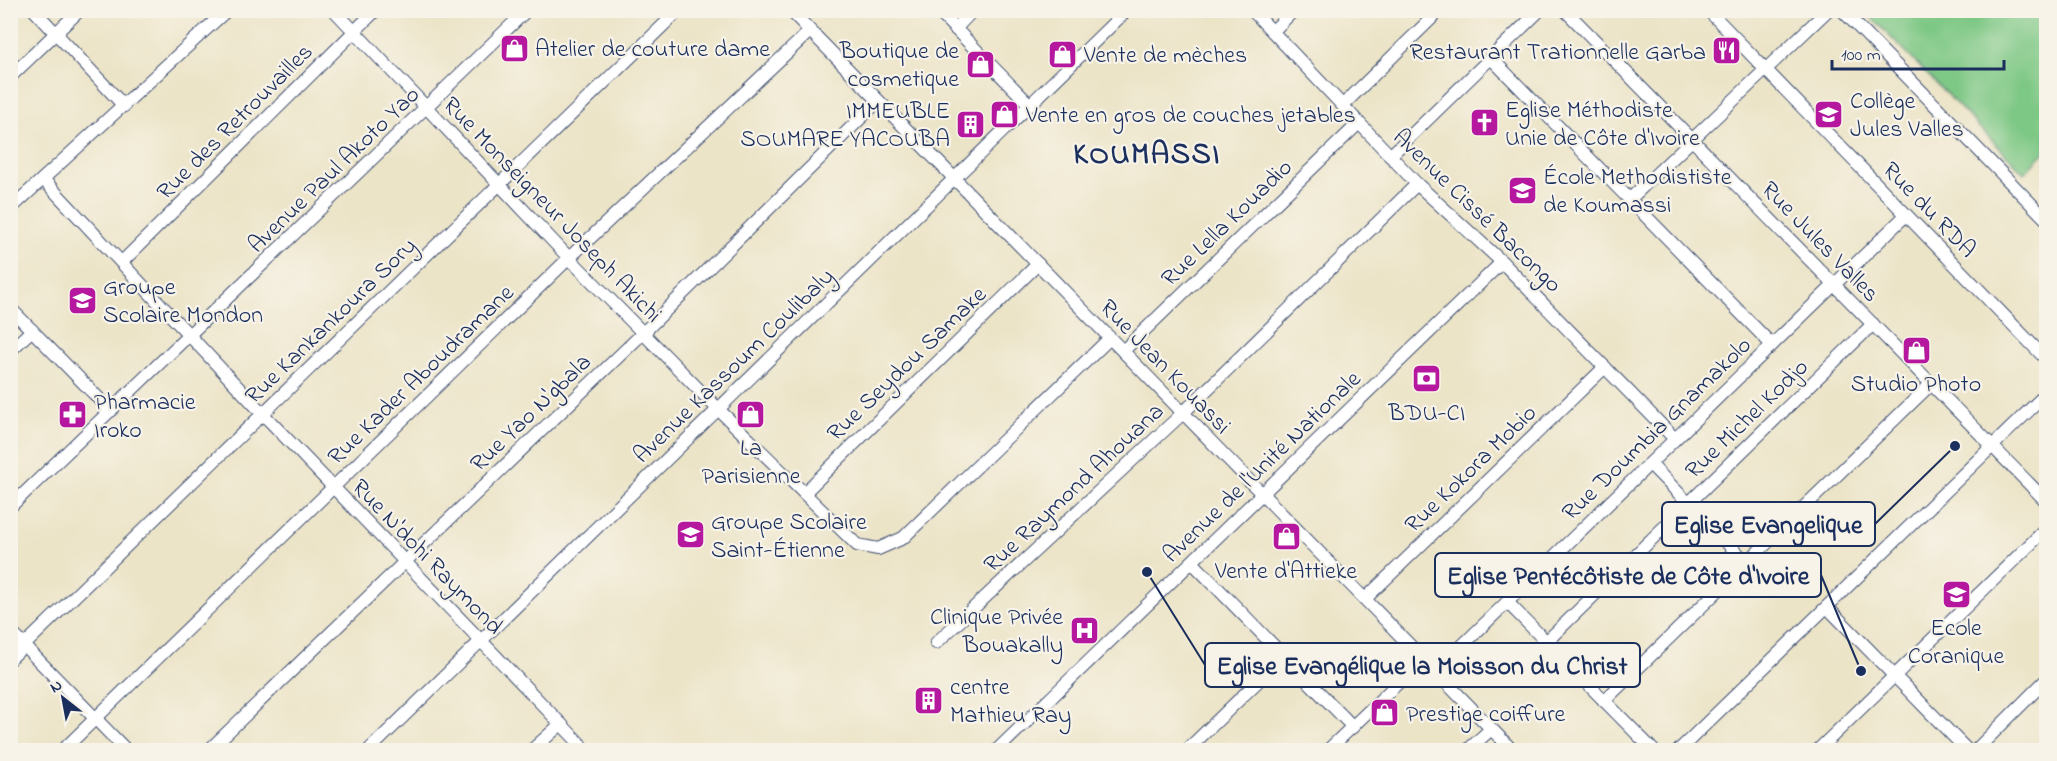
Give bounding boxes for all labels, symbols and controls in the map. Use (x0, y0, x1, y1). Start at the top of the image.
shop icon: Atelier de couture dame (498, 32, 530, 64)
place label: Atelier de couture dame (535, 33, 770, 68)
scale bar (1832, 33, 2004, 71)
place label: Boutique de cosmetique (839, 35, 959, 98)
restaurant icon: Restaurant Trationnelle Garba (1711, 35, 1743, 67)
street label: Rue des Retrouvailles (149, 36, 322, 209)
place label: Restaurant Trationnelle Garba (1409, 36, 1706, 71)
shop icon: Vente de mèches (1047, 38, 1079, 70)
place label: Vente de mèches (1083, 39, 1247, 74)
text: 100 m (1841, 43, 1881, 69)
shop icon: Boutique de cosmetique (964, 48, 996, 80)
street label: Avenue Paul Akoto Yao (241, 79, 429, 262)
place label: Collège Jules Valles (1850, 85, 1964, 148)
street label: Rue Monseigneur Joseph Akichi (433, 90, 669, 332)
place label: Eglise Méthodiste Unie de Côte d'Ivoire (1505, 94, 1700, 157)
place label: IMMEUBLE SOUMARE YACOUBA (740, 95, 950, 158)
shop icon: Vente en gros de couches jetables (989, 98, 1021, 130)
school or university icon: Collège Jules Valles (1813, 98, 1845, 130)
place label: Vente en gros de couches jetables (1025, 99, 1356, 134)
church icon: Eglise Méthodiste Unie de Côte d'Ivoire (1468, 107, 1500, 139)
building icon: IMMEUBLE SOUMARE YACOUBA (955, 108, 987, 140)
street label: Avenue Cissé Bacongo (1384, 121, 1569, 302)
district label: KOUMASSI (1073, 134, 1221, 178)
street label: Rue Lella Kouadio (1154, 152, 1302, 296)
street label: Rue du RDA (1873, 155, 1983, 267)
place label: École Methodististe de Koumassi (1543, 161, 1732, 224)
school or university icon: École Methodististe de Koumassi (1506, 174, 1538, 206)
street label: Rue Jules Valles (1752, 174, 1886, 311)
street label: Rue Kankankoura Sory (238, 230, 426, 414)
street label: Avenue Kassoum Coulibaly (626, 261, 844, 473)
place label: Groupe Scolaire Mondon (103, 271, 263, 334)
street label: Rue Kader Aboudramane (321, 277, 523, 474)
street label: Rue Seydou Samake (820, 279, 997, 451)
school or university icon: Groupe Scolaire Mondon (66, 284, 98, 316)
street label: Rue Jean Kouassi (1090, 292, 1238, 443)
street label: Rue Doumbia Gnamakolo (1555, 330, 1761, 530)
shop icon: Studio Photo (1900, 334, 1932, 366)
street label: Rue Yao N'gbala (463, 347, 600, 481)
street label: Rue Michel Kodjo (1678, 352, 1818, 488)
street label: Avenue de l'Unité Nationale (1156, 363, 1370, 572)
bank icon: BDU-CI (1411, 363, 1443, 395)
place label: Studio Photo (1851, 368, 1981, 403)
place label: Pharmacie Iroko (94, 386, 196, 449)
street label: Rue Raymond Ahouana (977, 396, 1174, 583)
place label: BDU-CI (1388, 397, 1465, 432)
street label: Rue Kokora Mobio (1398, 397, 1546, 542)
shop icon: La Parisienne (735, 398, 767, 430)
pharmacy icon: Pharmacie Iroko (57, 399, 89, 431)
place label: La Parisienne (702, 432, 801, 495)
street label: Rue N'dohi Raymond (342, 472, 510, 645)
callout: Eglise Evangelique (1662, 502, 1875, 546)
place label: Groupe Scolaire Saint-Étienne (711, 506, 867, 569)
text: Eglise Evangelique (1673, 508, 1864, 547)
school or university icon: Groupe Scolaire Saint-Étienne (674, 519, 706, 551)
shop icon: Vente d'Attieke (1270, 521, 1302, 553)
callout: Eglise Pentécôtiste de Côte d'Ivoire (1435, 553, 1821, 597)
place label: Vente d'Attieke (1214, 555, 1357, 590)
text: Eglise Pentécôtiste de Côte d'Ivoire (1447, 559, 1811, 598)
school or university icon: Ecole Coranique (1940, 578, 1972, 610)
place label: Clinique Privée Bouakally (930, 601, 1063, 665)
place label: Ecole Coranique (1908, 612, 2005, 675)
hospital icon: Clinique Privée Bouakally (1068, 614, 1100, 646)
callout: Eglise Evangélique la Moisson du Christ (1205, 643, 1640, 687)
text: Eglise Evangélique la Moisson du Christ (1216, 649, 1628, 688)
north arrow (33, 668, 93, 728)
place label: centre Mathieu Ray (950, 671, 1071, 735)
text: N (45, 674, 67, 700)
building icon: centre Mathieu Ray (913, 684, 945, 716)
shop icon: Prestige coiffure (1369, 697, 1401, 729)
place label: Prestige coiffure (1406, 698, 1566, 733)

